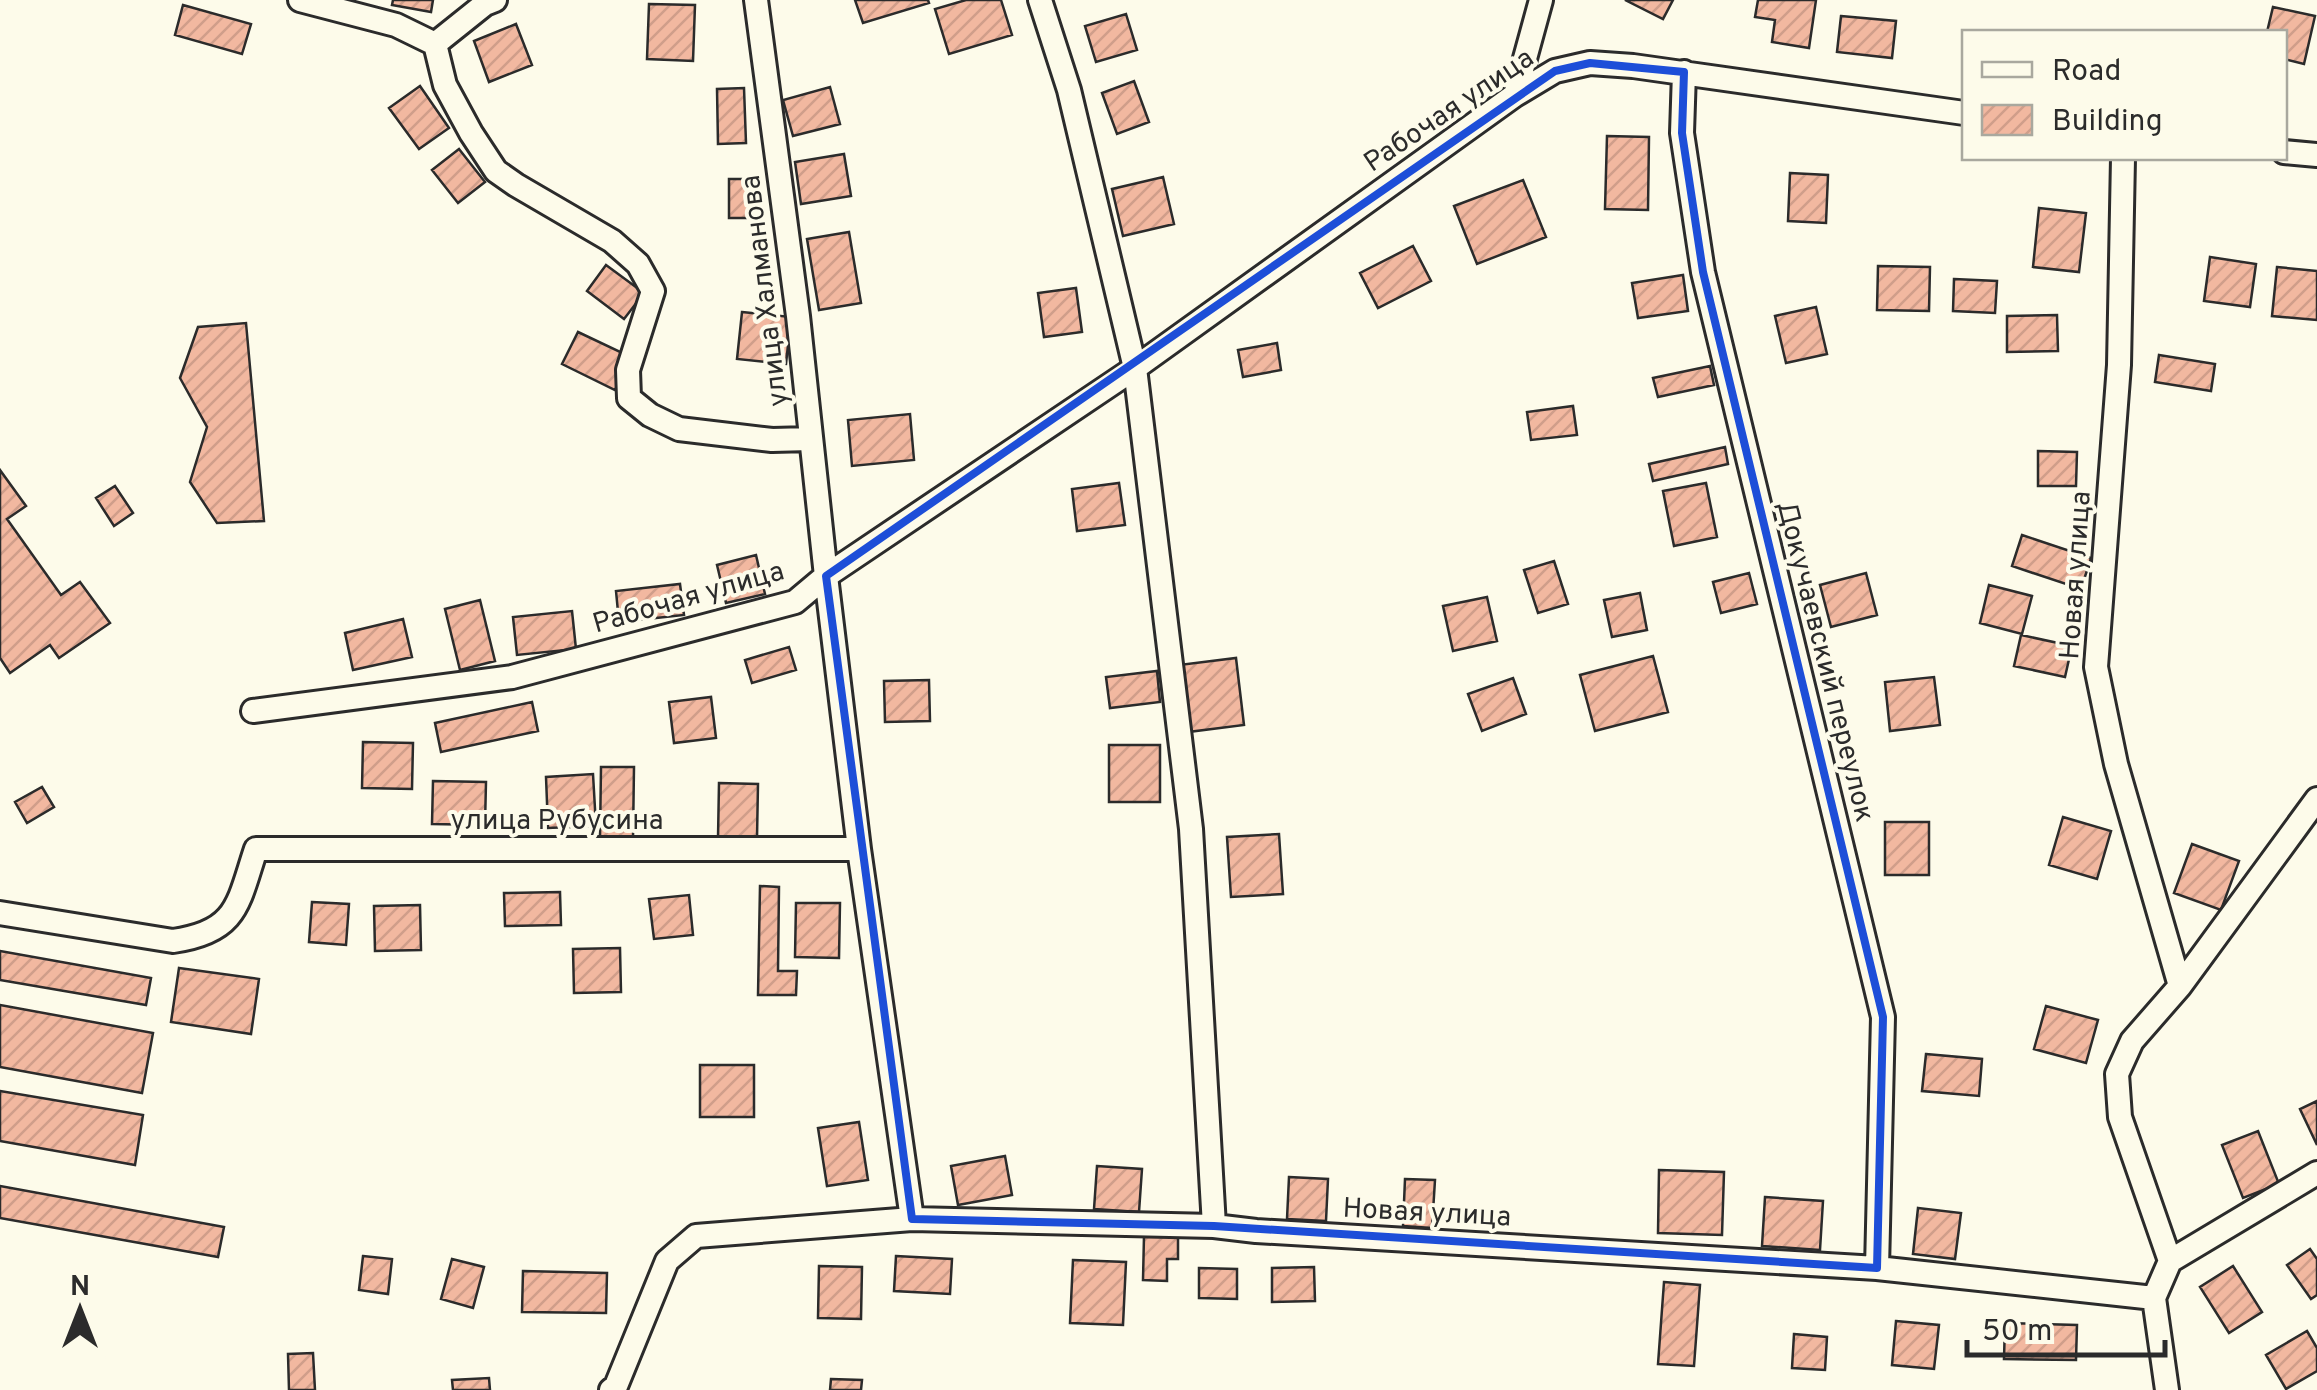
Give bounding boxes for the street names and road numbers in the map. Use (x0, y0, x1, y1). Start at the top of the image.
street label: Рабочая улица (1358, 41, 1542, 182)
street label: улица Халманова (734, 173, 798, 409)
street label: Новая улица (2053, 490, 2101, 661)
street label: Докучаевский переулок (1767, 498, 1881, 826)
street label: Рабочая улица (589, 554, 789, 643)
street label: улица Рубусина (450, 804, 664, 840)
street label: Новая улица (1342, 1192, 1512, 1236)

